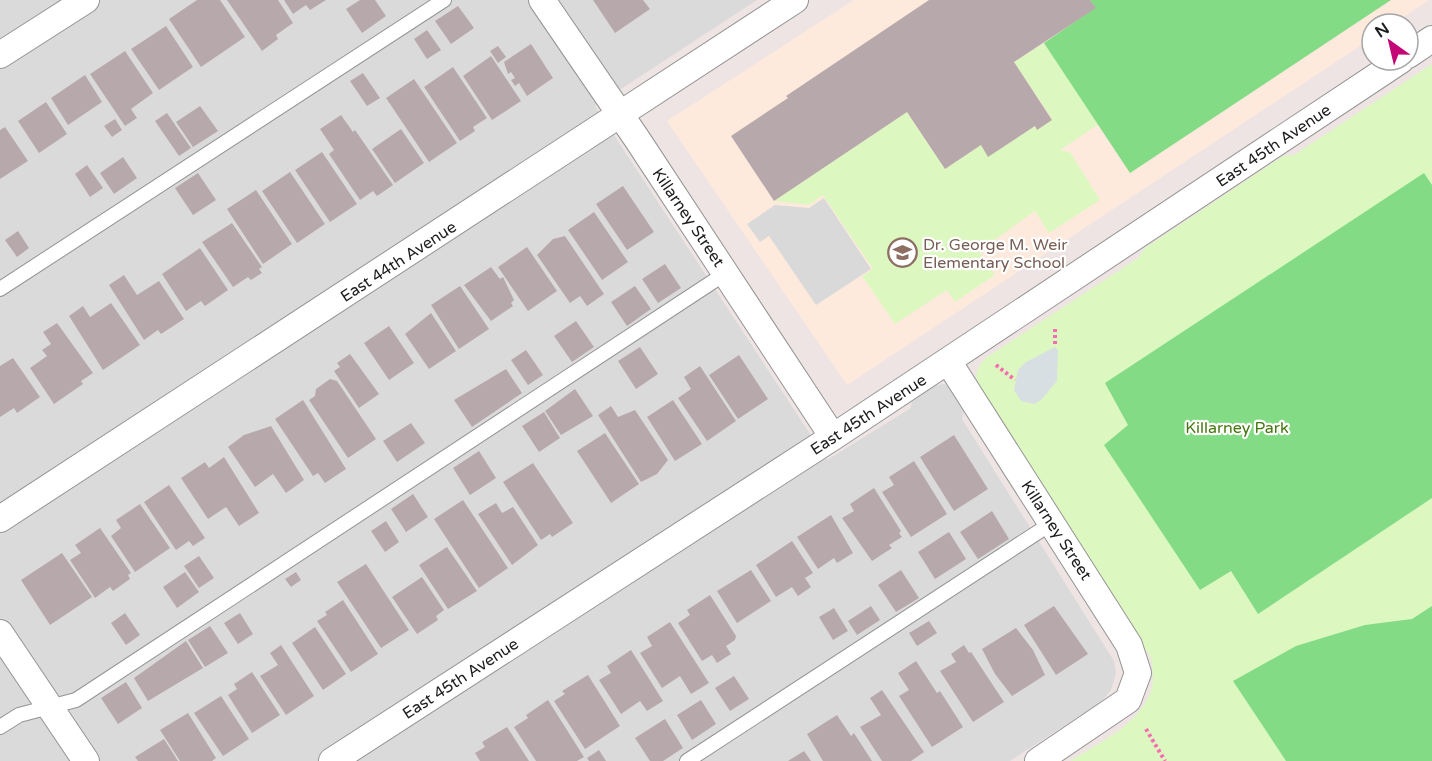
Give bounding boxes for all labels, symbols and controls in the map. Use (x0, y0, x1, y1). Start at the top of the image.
north arrow (1360, 12, 1420, 72)
text: N (1371, 19, 1393, 42)
street label: East 45th Avenue (1212, 100, 1335, 192)
street label: Killarney Street (648, 164, 729, 271)
street label: East 44th Avenue (337, 217, 460, 307)
place label: Dr. George M. Weir Elementary School (923, 235, 1068, 273)
school or university icon: Dr. George M. Weir Elementary School (886, 237, 918, 269)
street label: East 45th Avenue (807, 370, 930, 460)
park label: Killarney Park (1185, 418, 1289, 438)
street label: Killarney Street (1016, 477, 1096, 584)
street label: East 45th Avenue (399, 634, 522, 724)

